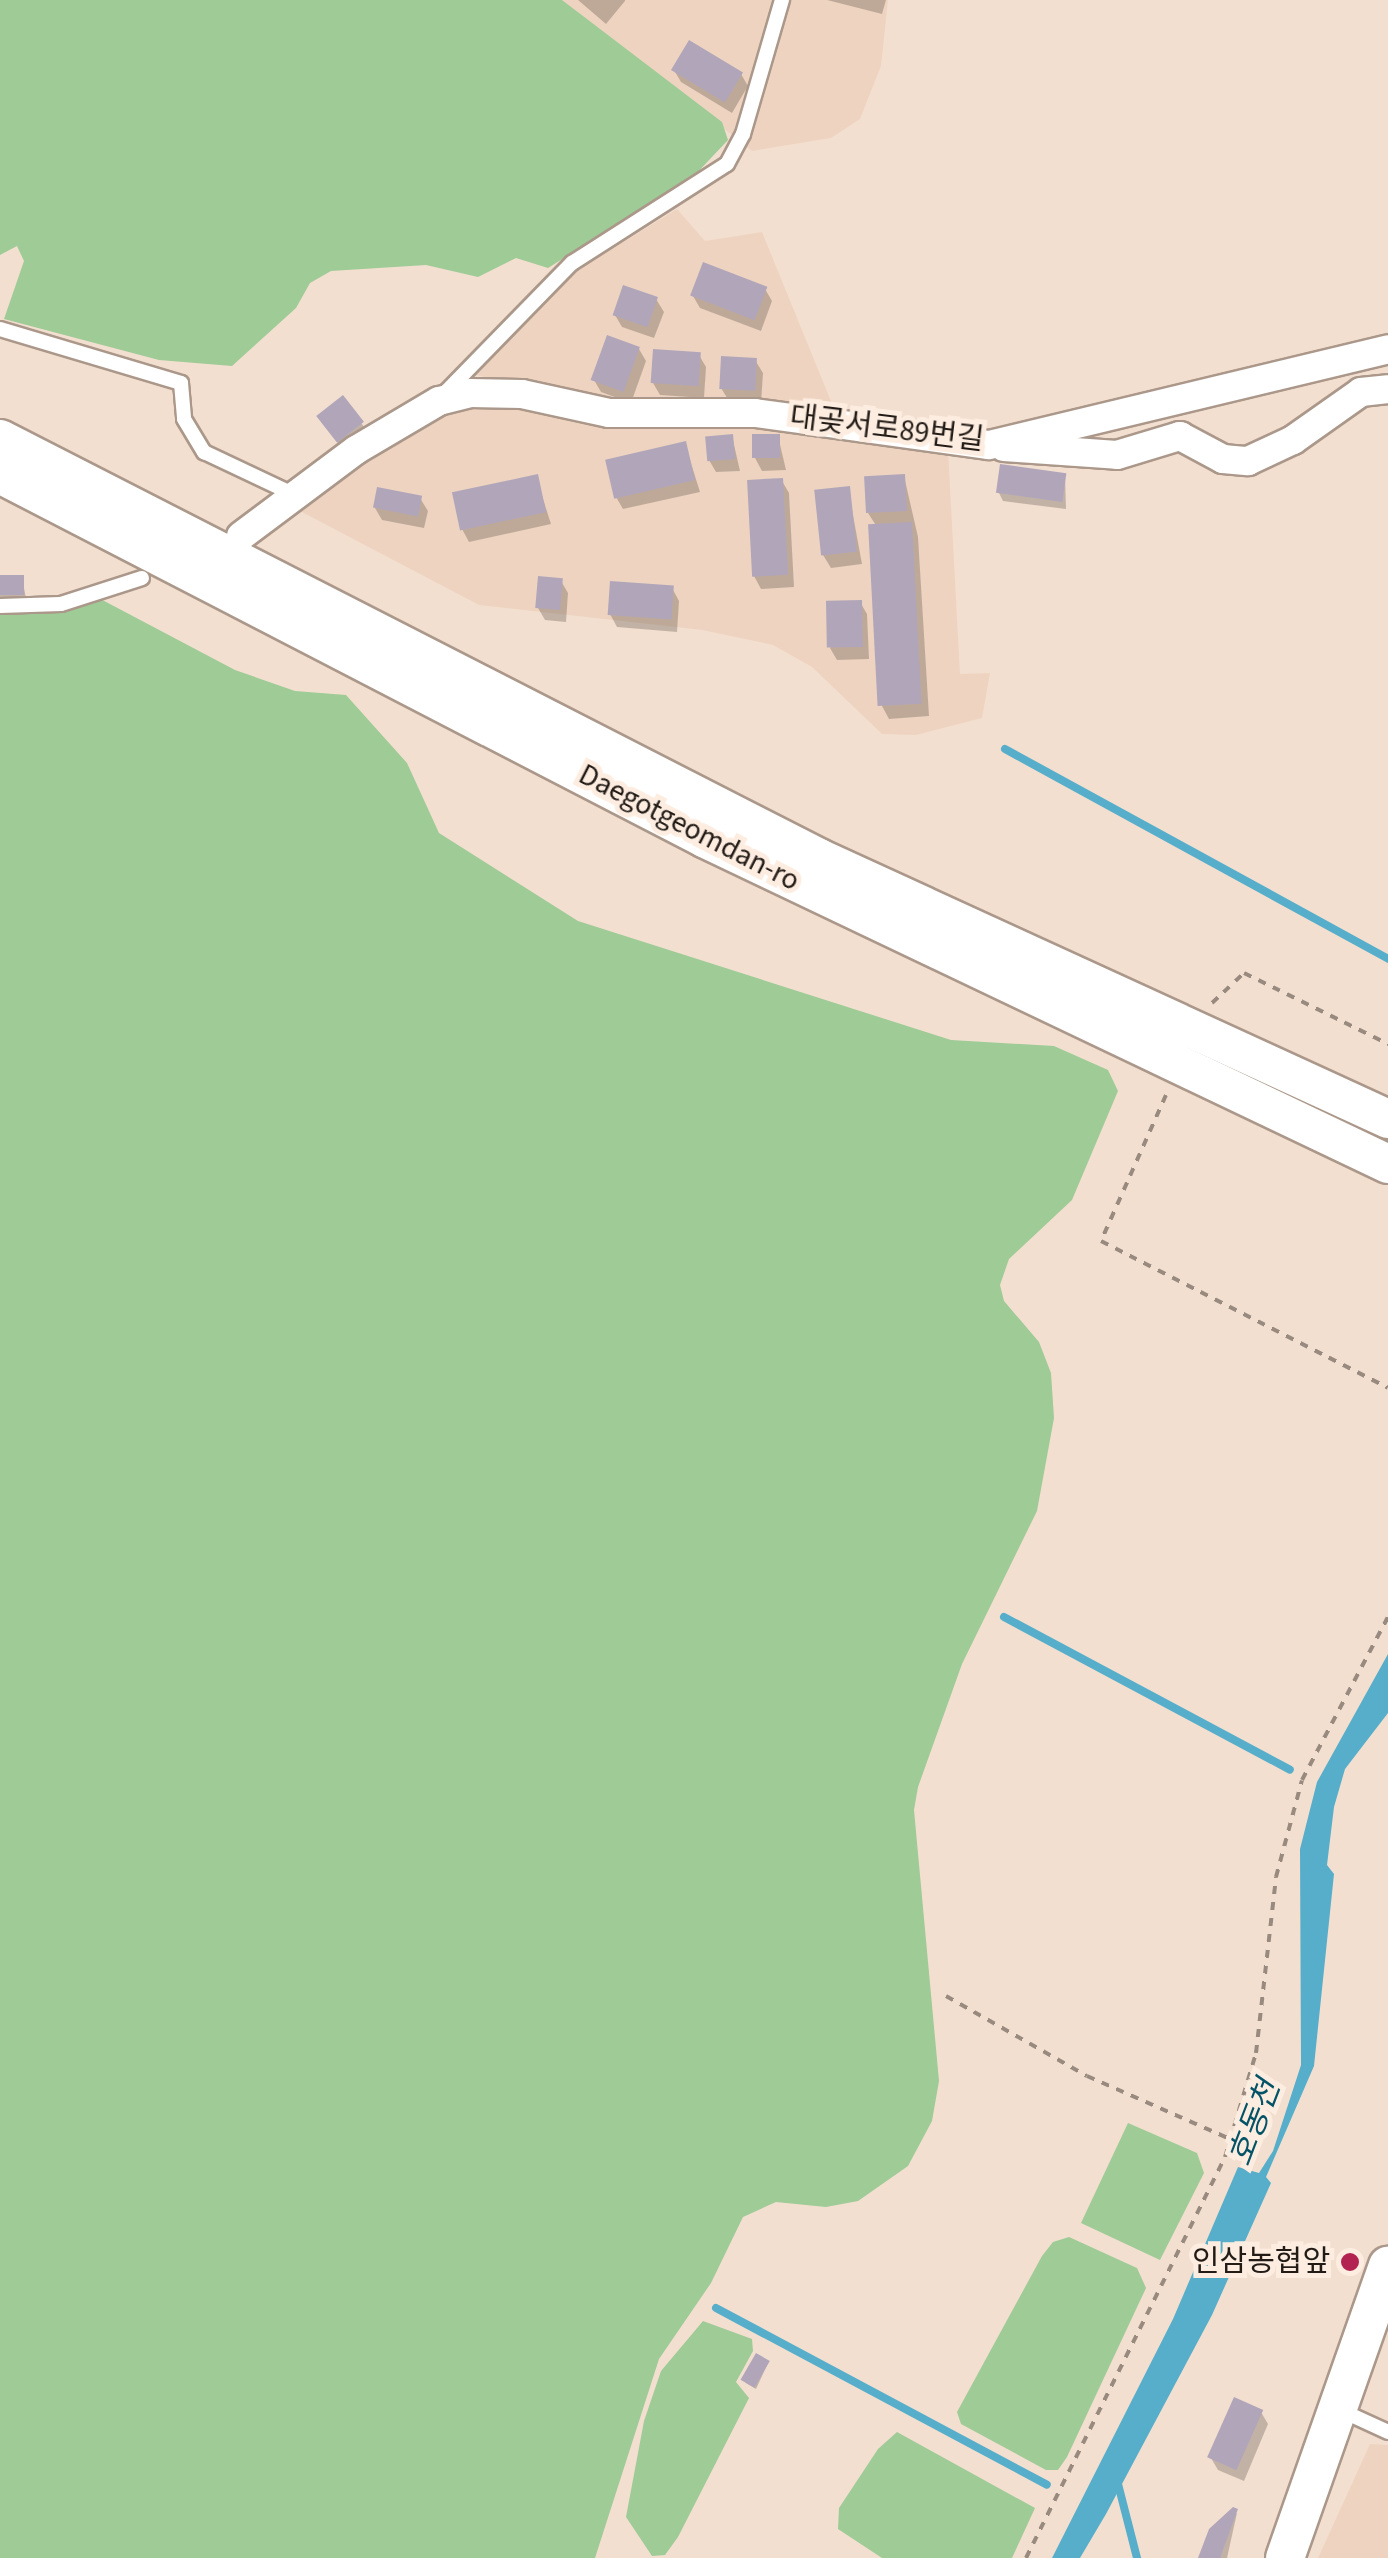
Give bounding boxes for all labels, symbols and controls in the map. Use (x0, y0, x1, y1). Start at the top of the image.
street label: 대곶서로89번길 (788, 399, 986, 459)
street label: Daegotgeomdan-ro (573, 757, 805, 899)
water label: 호동천 (1221, 2075, 1289, 2171)
place label: 인삼농협앞 (1192, 2244, 1330, 2280)
marker: 인삼농협앞 (1339, 2251, 1361, 2273)

